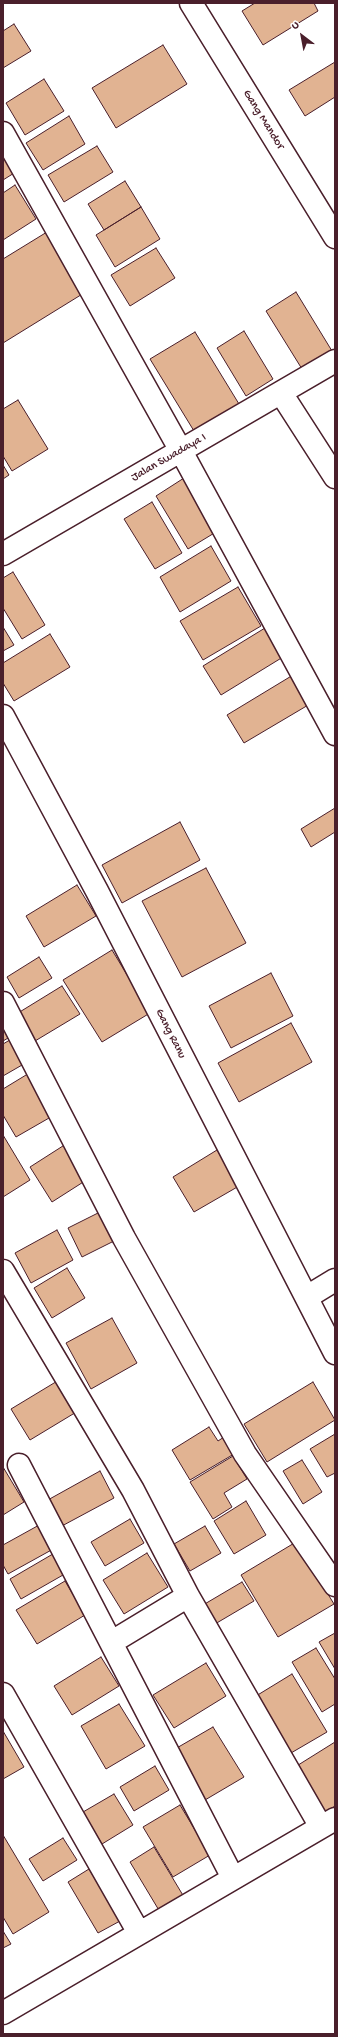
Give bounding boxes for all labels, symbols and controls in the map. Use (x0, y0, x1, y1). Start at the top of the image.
north arrow (282, 16, 322, 56)
text: U (290, 19, 302, 33)
street label: Gang Mandor (239, 87, 287, 153)
street label: Jalan Swadaya I (129, 431, 209, 485)
street label: Gang Ranu (151, 1007, 189, 1061)

